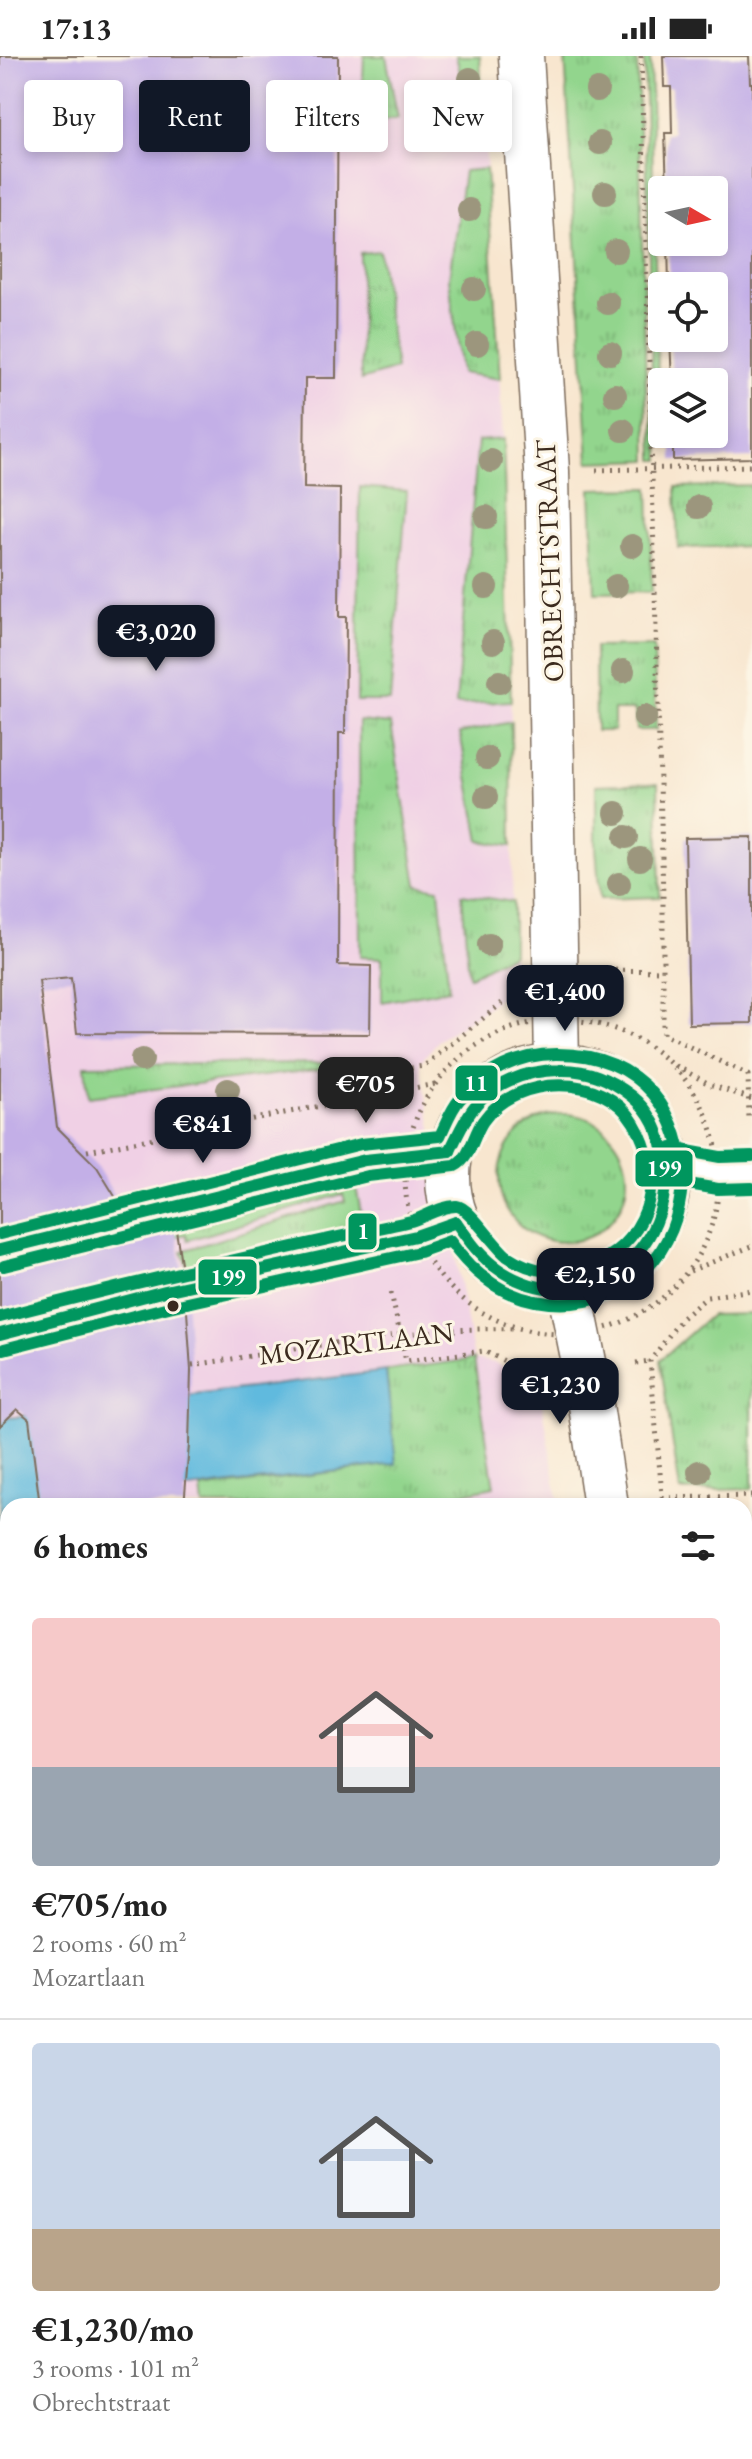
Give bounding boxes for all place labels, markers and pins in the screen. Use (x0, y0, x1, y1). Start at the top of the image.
pin: €3,020 (91, 605, 221, 673)
pin: €1,400 (500, 965, 630, 1033)
pin: €705 (319, 1057, 413, 1125)
pin: €841 (156, 1097, 250, 1165)
pin: €2,150 (530, 1248, 660, 1316)
unlabelled marker (165, 1298, 181, 1314)
pin: €1,230 (495, 1358, 625, 1426)

